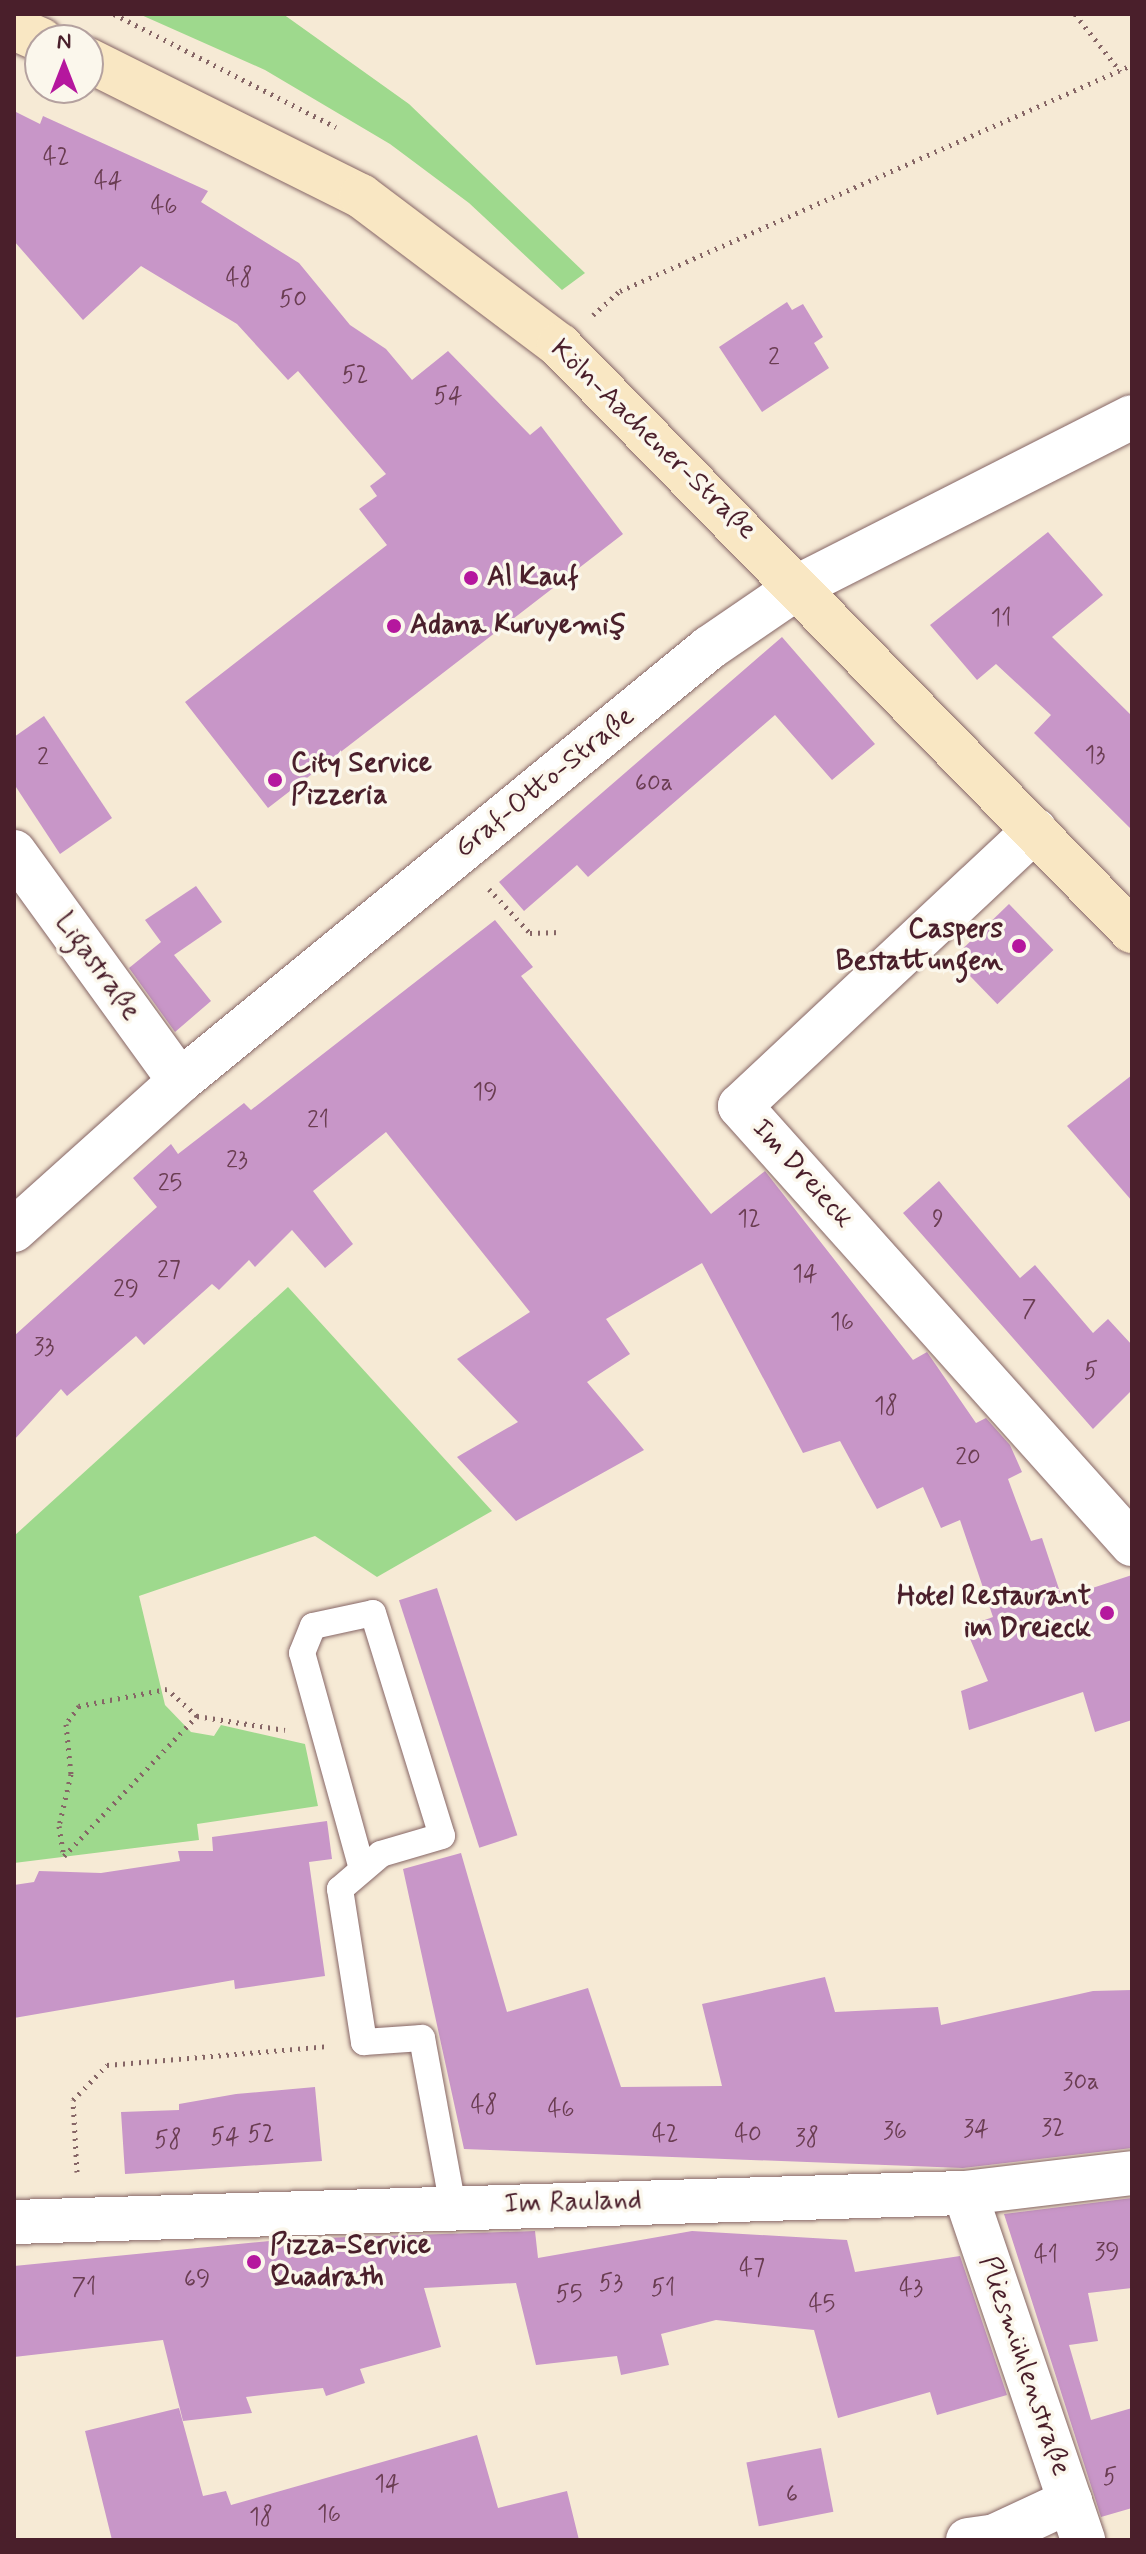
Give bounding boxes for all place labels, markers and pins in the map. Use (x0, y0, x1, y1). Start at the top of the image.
place label: Al Kauf (487, 561, 576, 595)
marker: Al Kauf (462, 569, 480, 587)
place label: Adana Kuruyemiş (410, 609, 620, 643)
marker: Adana Kuruyemiş (385, 617, 403, 635)
place label: City Service Pizzeria (291, 747, 432, 813)
marker: City Service Pizzeria (266, 771, 284, 789)
place label: Caspers Bestattungen (836, 913, 1003, 979)
marker: Caspers Bestattungen (1010, 937, 1028, 955)
place label: Hotel Restaurant im Dreieck (896, 1580, 1091, 1646)
marker: Hotel Restaurant im Dreieck (1098, 1604, 1116, 1622)
place label: Pizza-Service Quadrath (270, 2229, 431, 2295)
marker: Pizza-Service Quadrath (245, 2253, 263, 2271)

